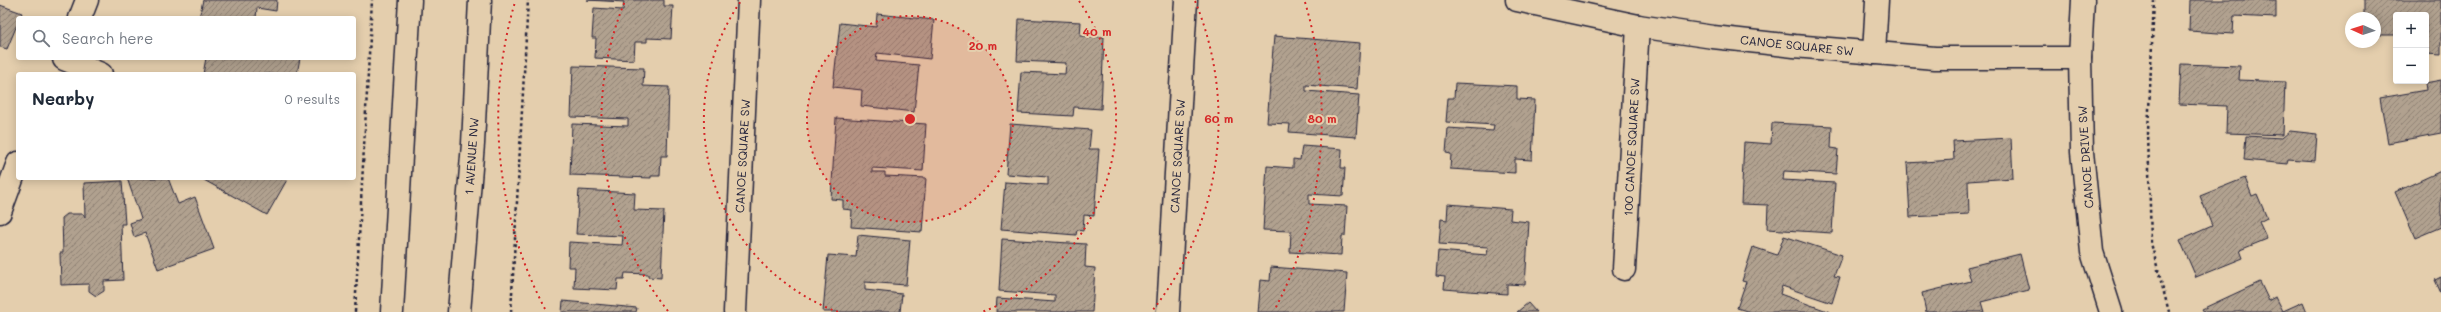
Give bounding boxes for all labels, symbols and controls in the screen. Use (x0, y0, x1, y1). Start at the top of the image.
north arrow (2345, 12, 2381, 48)
map controls (2393, 12, 2429, 84)
button: + (2393, 12, 2429, 48)
search box (16, 16, 356, 60)
text: 40 m (1082, 23, 1112, 39)
icon: search (30, 27, 52, 49)
text: Search here (62, 28, 153, 48)
street label: CANOE SQUARE SW (1739, 31, 1855, 59)
text: 20 m (969, 37, 997, 53)
button: − (2393, 48, 2429, 84)
street label: 100 CANOE SQUARE SW (1619, 78, 1643, 216)
text: Nearby (32, 87, 94, 109)
text: 0 results (285, 90, 340, 107)
street label: CANOE SQUARE SW (731, 99, 753, 213)
street label: CANOE SQUARE SW (1166, 99, 1188, 213)
street label: CANOE DRIVE SW (2073, 105, 2097, 209)
text: 60 m (1205, 110, 1233, 126)
text: 80 m (1307, 110, 1337, 126)
centre of rings (903, 112, 917, 126)
street label: 1 AVENUE NW (460, 117, 482, 195)

